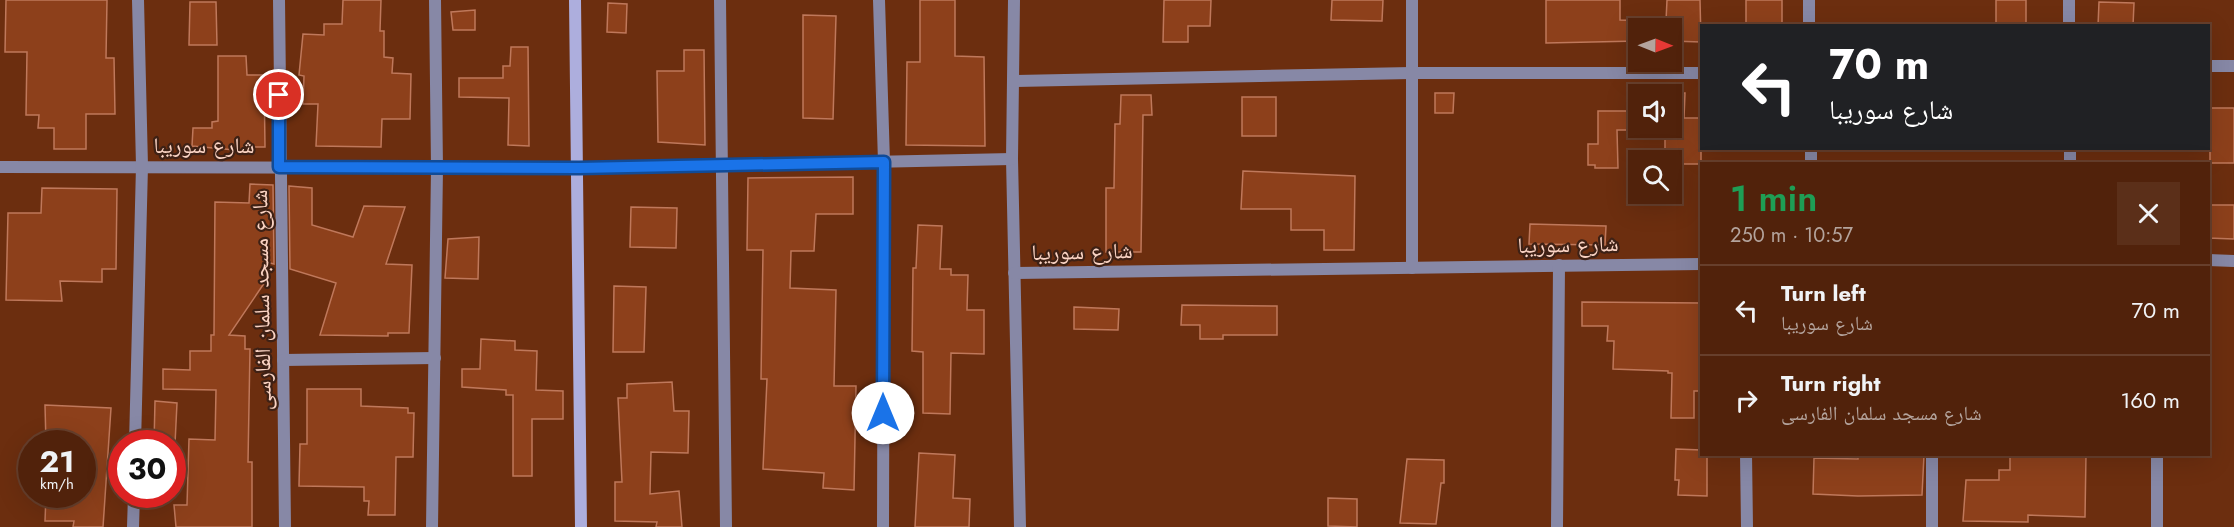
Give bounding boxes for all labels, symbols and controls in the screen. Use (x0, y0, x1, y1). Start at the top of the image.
north arrow (1628, 18, 1682, 72)
map controls (1628, 18, 1682, 204)
text: 70 m (1829, 34, 1929, 95)
icon: left (1730, 48, 1808, 126)
pin (253, 69, 304, 120)
icon: arrive (262, 78, 295, 111)
button: sound (1628, 84, 1682, 138)
text: شارع سوريبا (1829, 90, 1953, 129)
street label: شارع سوريبا (153, 129, 255, 161)
button: search (1628, 150, 1682, 204)
text: 1 min (1730, 172, 1817, 224)
button: close (2117, 182, 2180, 245)
street label: شارع مسجد سلمان الفارسى (243, 189, 279, 411)
text: 250 m · 10:57 (1730, 221, 1853, 250)
street label: شارع سوريبا (1517, 227, 1619, 261)
street label: شارع سوريبا (1031, 234, 1133, 268)
text: Turn left (1781, 277, 1866, 309)
icon: left (1730, 294, 1763, 327)
text: 70 m (2131, 294, 2180, 326)
text: شارع سوريبا (1781, 309, 1873, 338)
text: Turn right (1781, 367, 1881, 399)
position arrow (851, 381, 915, 445)
icon: right (1730, 384, 1763, 417)
text: 160 m (2120, 384, 2180, 416)
text: شارع مسجد سلمان الفارسى (1781, 399, 1982, 428)
speed limit sign: 30 (108, 430, 186, 508)
text: 21 (40, 440, 74, 483)
text: km/h (40, 473, 74, 495)

